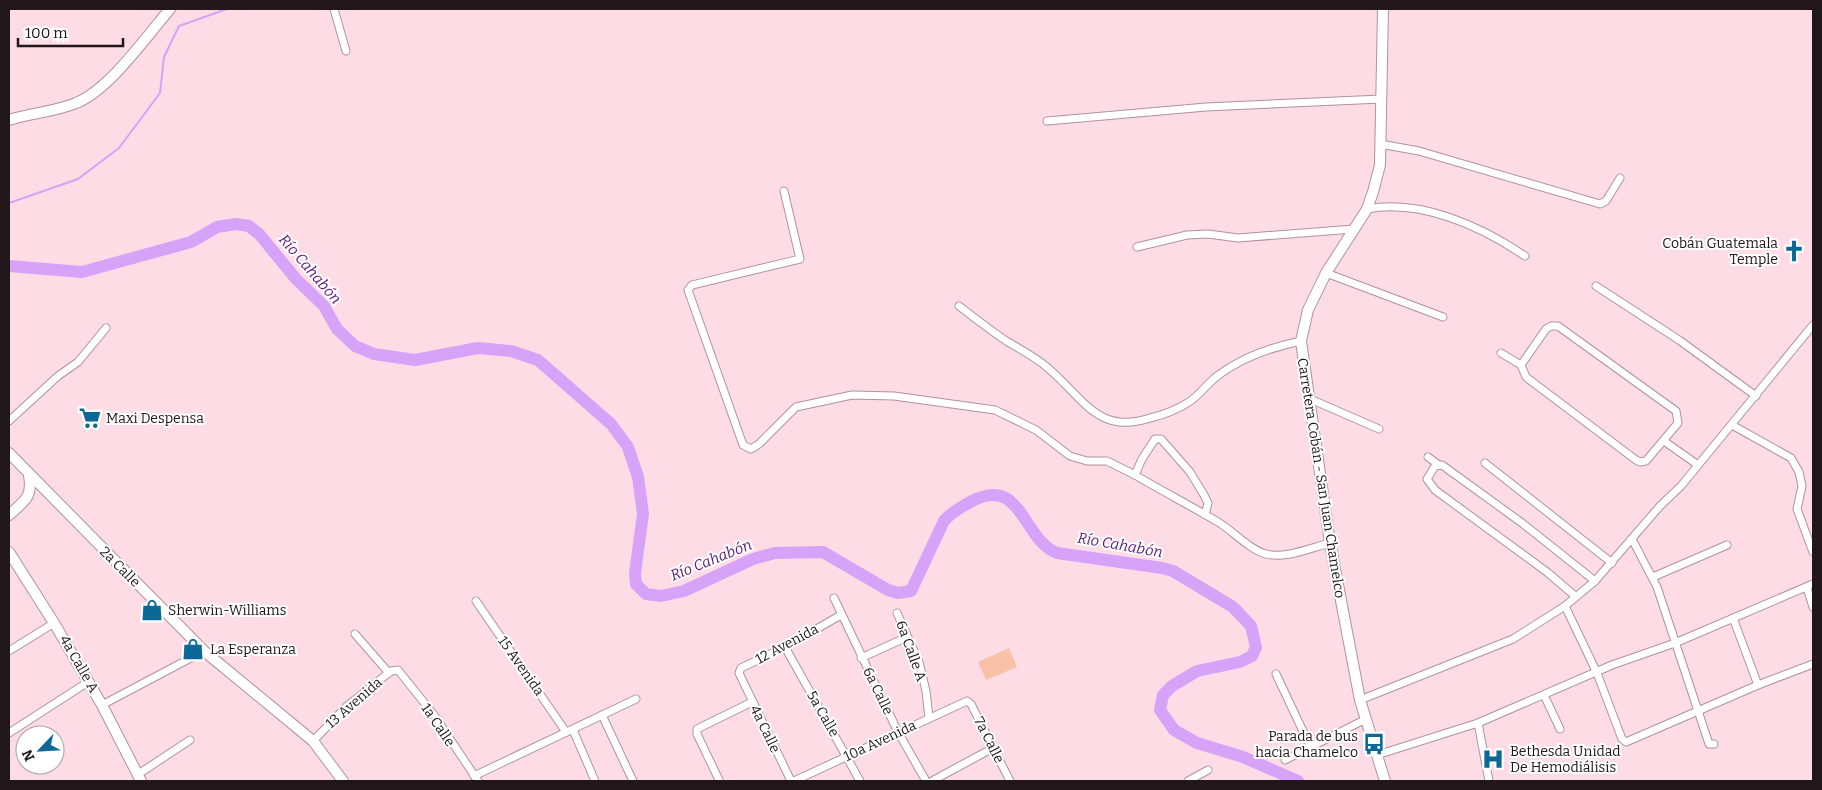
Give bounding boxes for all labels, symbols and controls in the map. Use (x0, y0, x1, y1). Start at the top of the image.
scale bar (18, 15, 122, 47)
text: 100 m (25, 24, 68, 42)
water label: Río Cahabón (275, 231, 345, 307)
place label: Cobán Guatemala Temple (1662, 235, 1778, 268)
church icon: Cobán Guatemala Temple (1781, 238, 1807, 264)
street label: Carretera Cobán - San Juan Chamelco (1294, 357, 1348, 599)
supermarket icon: Maxi Despensa (77, 405, 103, 431)
place label: Maxi Despensa (106, 410, 204, 427)
water label: Río Cahabón (1076, 529, 1164, 561)
water label: Río Cahabón (668, 536, 754, 584)
street label: 2a Calle (96, 543, 144, 591)
shop icon: Sherwin-Williams (139, 597, 165, 623)
place label: Sherwin-Williams (168, 602, 286, 619)
street label: 6a Calle A (892, 618, 930, 684)
street label: 12 Avenida (753, 620, 822, 668)
street label: 4a Calle A (56, 632, 102, 696)
street label: 15 Avenida (494, 633, 548, 699)
shop icon: La Esperanza (180, 636, 206, 662)
place label: La Esperanza (210, 641, 296, 658)
street label: 6a Calle (859, 664, 897, 718)
street label: 13 Avenida (322, 674, 386, 732)
street label: 5a Calle (803, 688, 843, 740)
street label: 1a Calle (417, 700, 459, 750)
street label: 4a Calle (746, 702, 784, 756)
street label: 7a Calle (970, 714, 1008, 766)
street label: 10a Avenida (841, 717, 919, 765)
north arrow (15, 725, 65, 775)
place label: Parada de bus hacia Chamelco (1255, 728, 1358, 761)
bus stop icon: Parada de bus hacia Chamelco (1361, 731, 1387, 757)
place label: Bethesda Unidad De Hemodiálisis (1510, 743, 1621, 776)
hospital icon: Bethesda Unidad De Hemodiálisis (1480, 746, 1506, 772)
text: N (19, 747, 39, 764)

